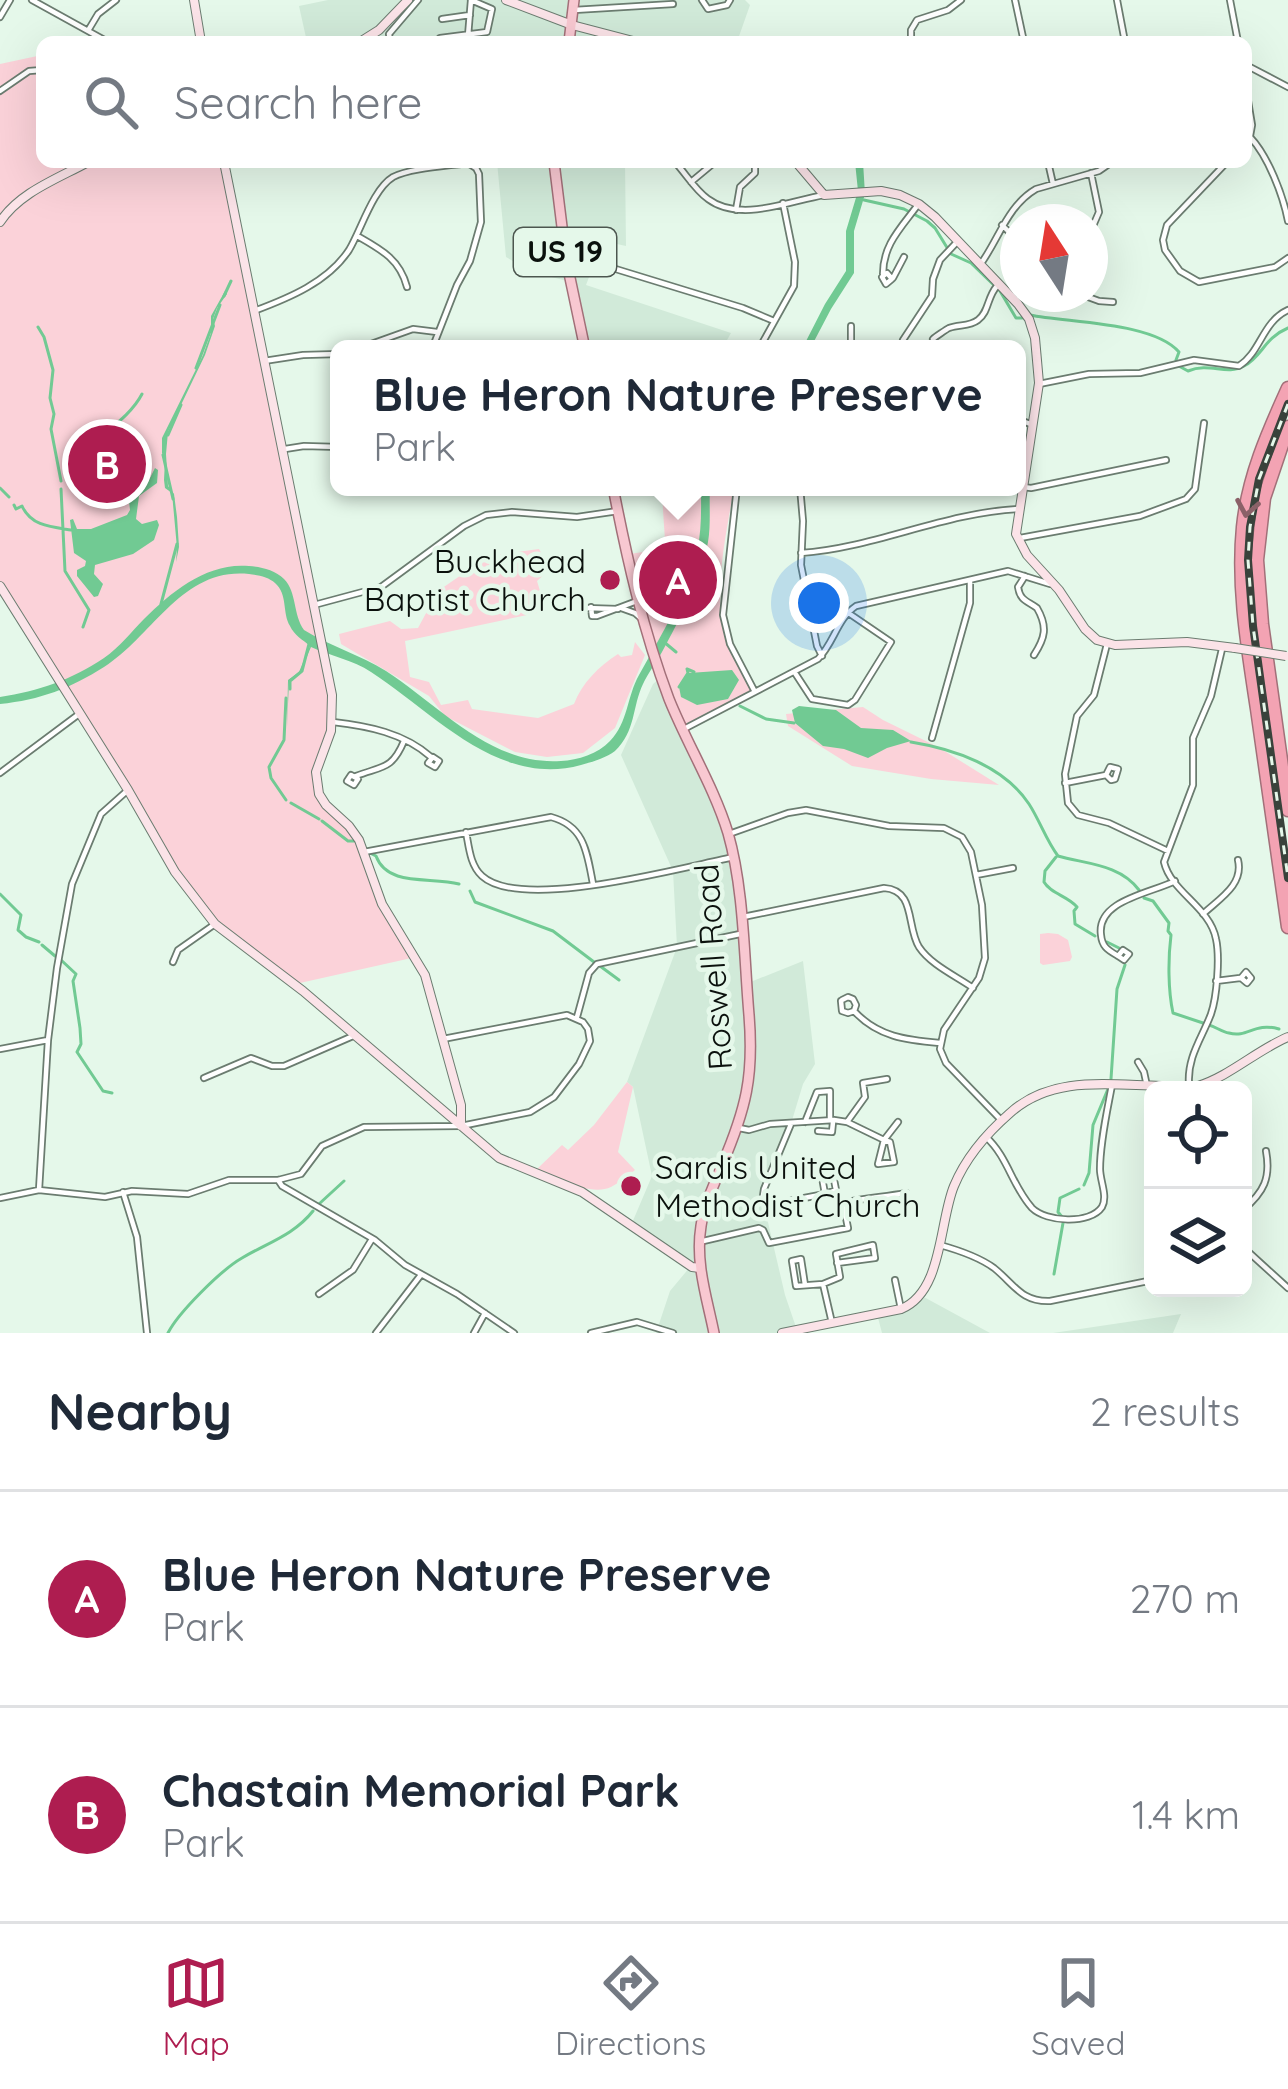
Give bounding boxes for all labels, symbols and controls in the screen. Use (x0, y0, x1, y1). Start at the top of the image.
search box (36, 36, 1252, 168)
icon: search (78, 69, 144, 135)
text: Search here (174, 74, 422, 130)
north arrow (1000, 204, 1108, 312)
road number: US 19 (514, 228, 616, 276)
popup (330, 340, 1026, 496)
text: Blue Heron Nature Preserve (373, 366, 983, 422)
pin: B (68, 419, 146, 509)
text: Park (373, 422, 456, 471)
one-way arrow (1235, 497, 1260, 517)
pin: A (639, 535, 717, 625)
place label: Buckhead Baptist Church (364, 540, 586, 619)
marker: Buckhead Baptist Church (597, 567, 623, 593)
your location (789, 573, 849, 633)
street label: Roswell Road (685, 862, 740, 1072)
map controls (1144, 1081, 1252, 1297)
button: locate (1144, 1081, 1252, 1189)
place label: Sardis United Methodist Church (655, 1146, 920, 1225)
marker: Sardis United Methodist Church (618, 1173, 644, 1199)
button: layers (1144, 1189, 1252, 1297)
text: Nearby (48, 1379, 232, 1443)
text: 2 results (1090, 1387, 1240, 1436)
text: Blue Heron Nature Preserve (162, 1546, 771, 1602)
text: A (75, 1574, 99, 1623)
text: 270 m (1130, 1574, 1240, 1623)
text: Park (162, 1602, 245, 1651)
text: Chastain Memorial Park (162, 1762, 680, 1818)
text: B (74, 1790, 100, 1839)
text: 1.4 km (1132, 1790, 1240, 1839)
text: Park (162, 1818, 245, 1867)
tab: Map (163, 1950, 230, 2063)
tab: Directions (555, 1950, 706, 2063)
tab: Saved (1031, 1950, 1125, 2063)

